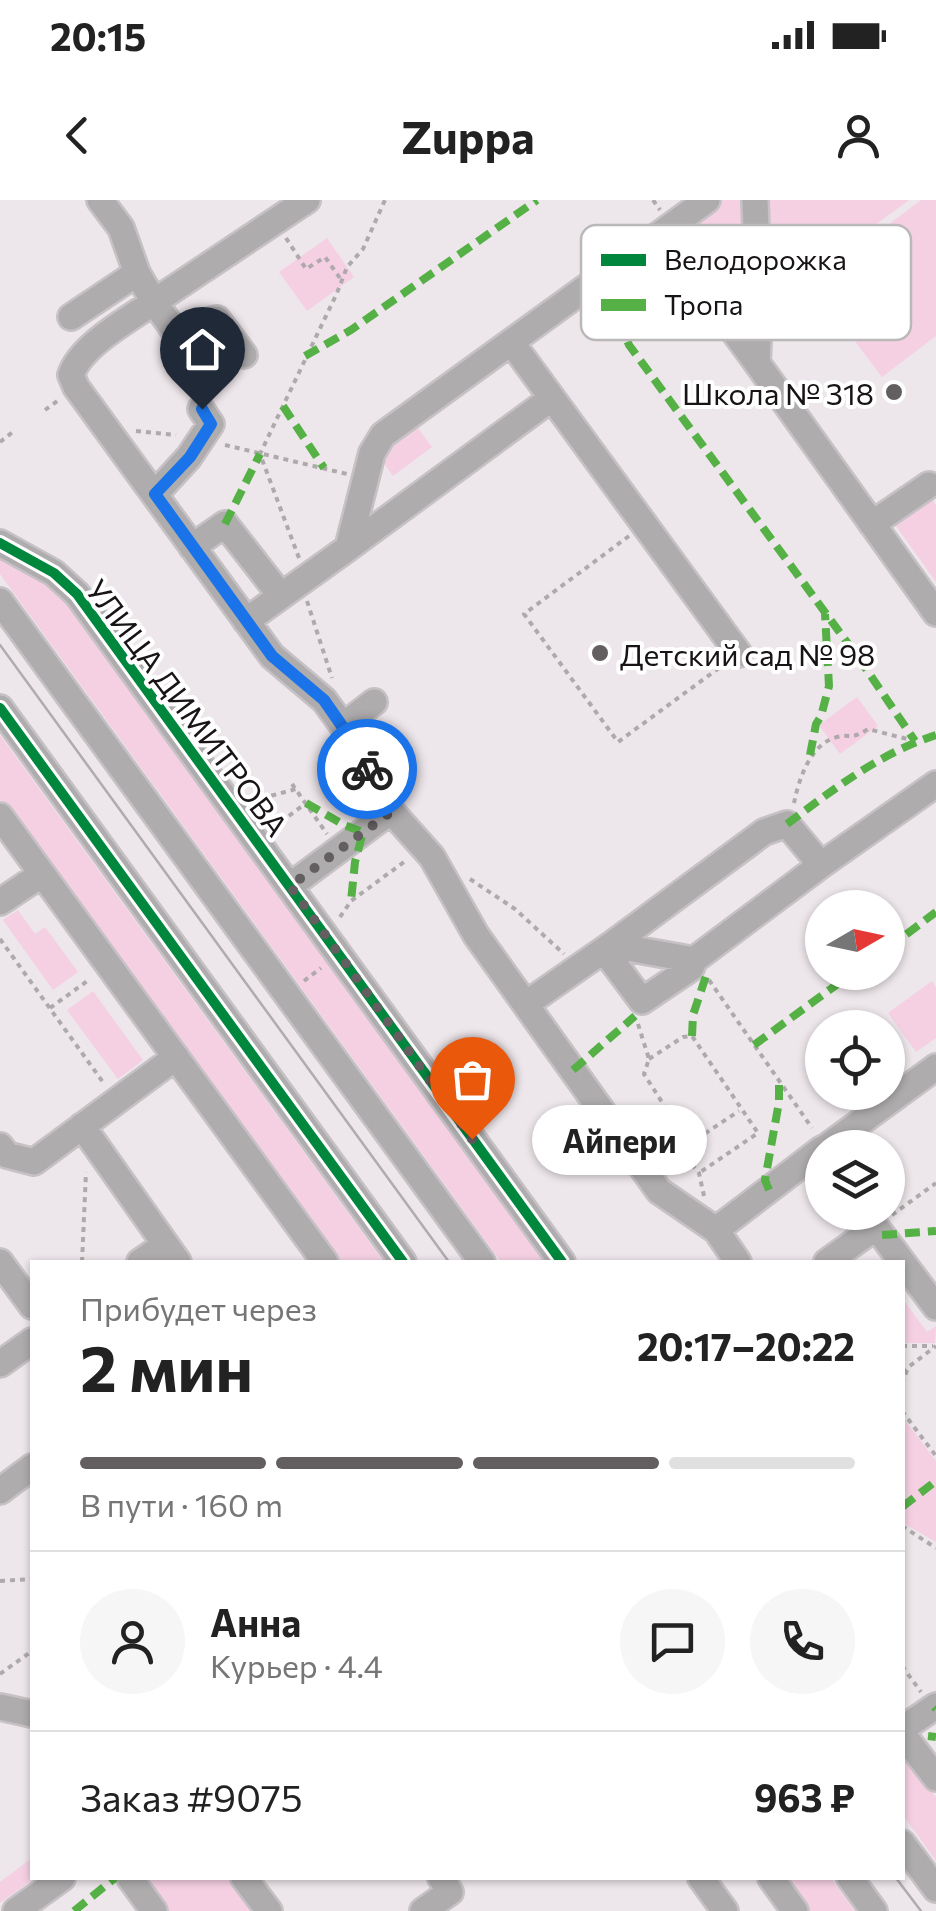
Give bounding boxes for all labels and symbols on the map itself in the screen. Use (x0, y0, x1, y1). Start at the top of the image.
legend (581, 225, 911, 340)
text: Велодорожка (664, 242, 847, 276)
text: Тропа (664, 287, 743, 321)
pin (160, 307, 245, 410)
place label: Школа № 318 (682, 374, 874, 411)
marker: Школа № 318 (883, 381, 905, 403)
street label: УЛИЦА ДИМИТРОВА (79, 571, 297, 843)
place label: Детский сад № 98 (620, 635, 875, 672)
marker: Детский сад № 98 (589, 642, 611, 664)
courier (317, 719, 417, 819)
north arrow (805, 890, 905, 990)
pin (430, 1037, 515, 1140)
callout: Айпери (532, 1104, 707, 1174)

